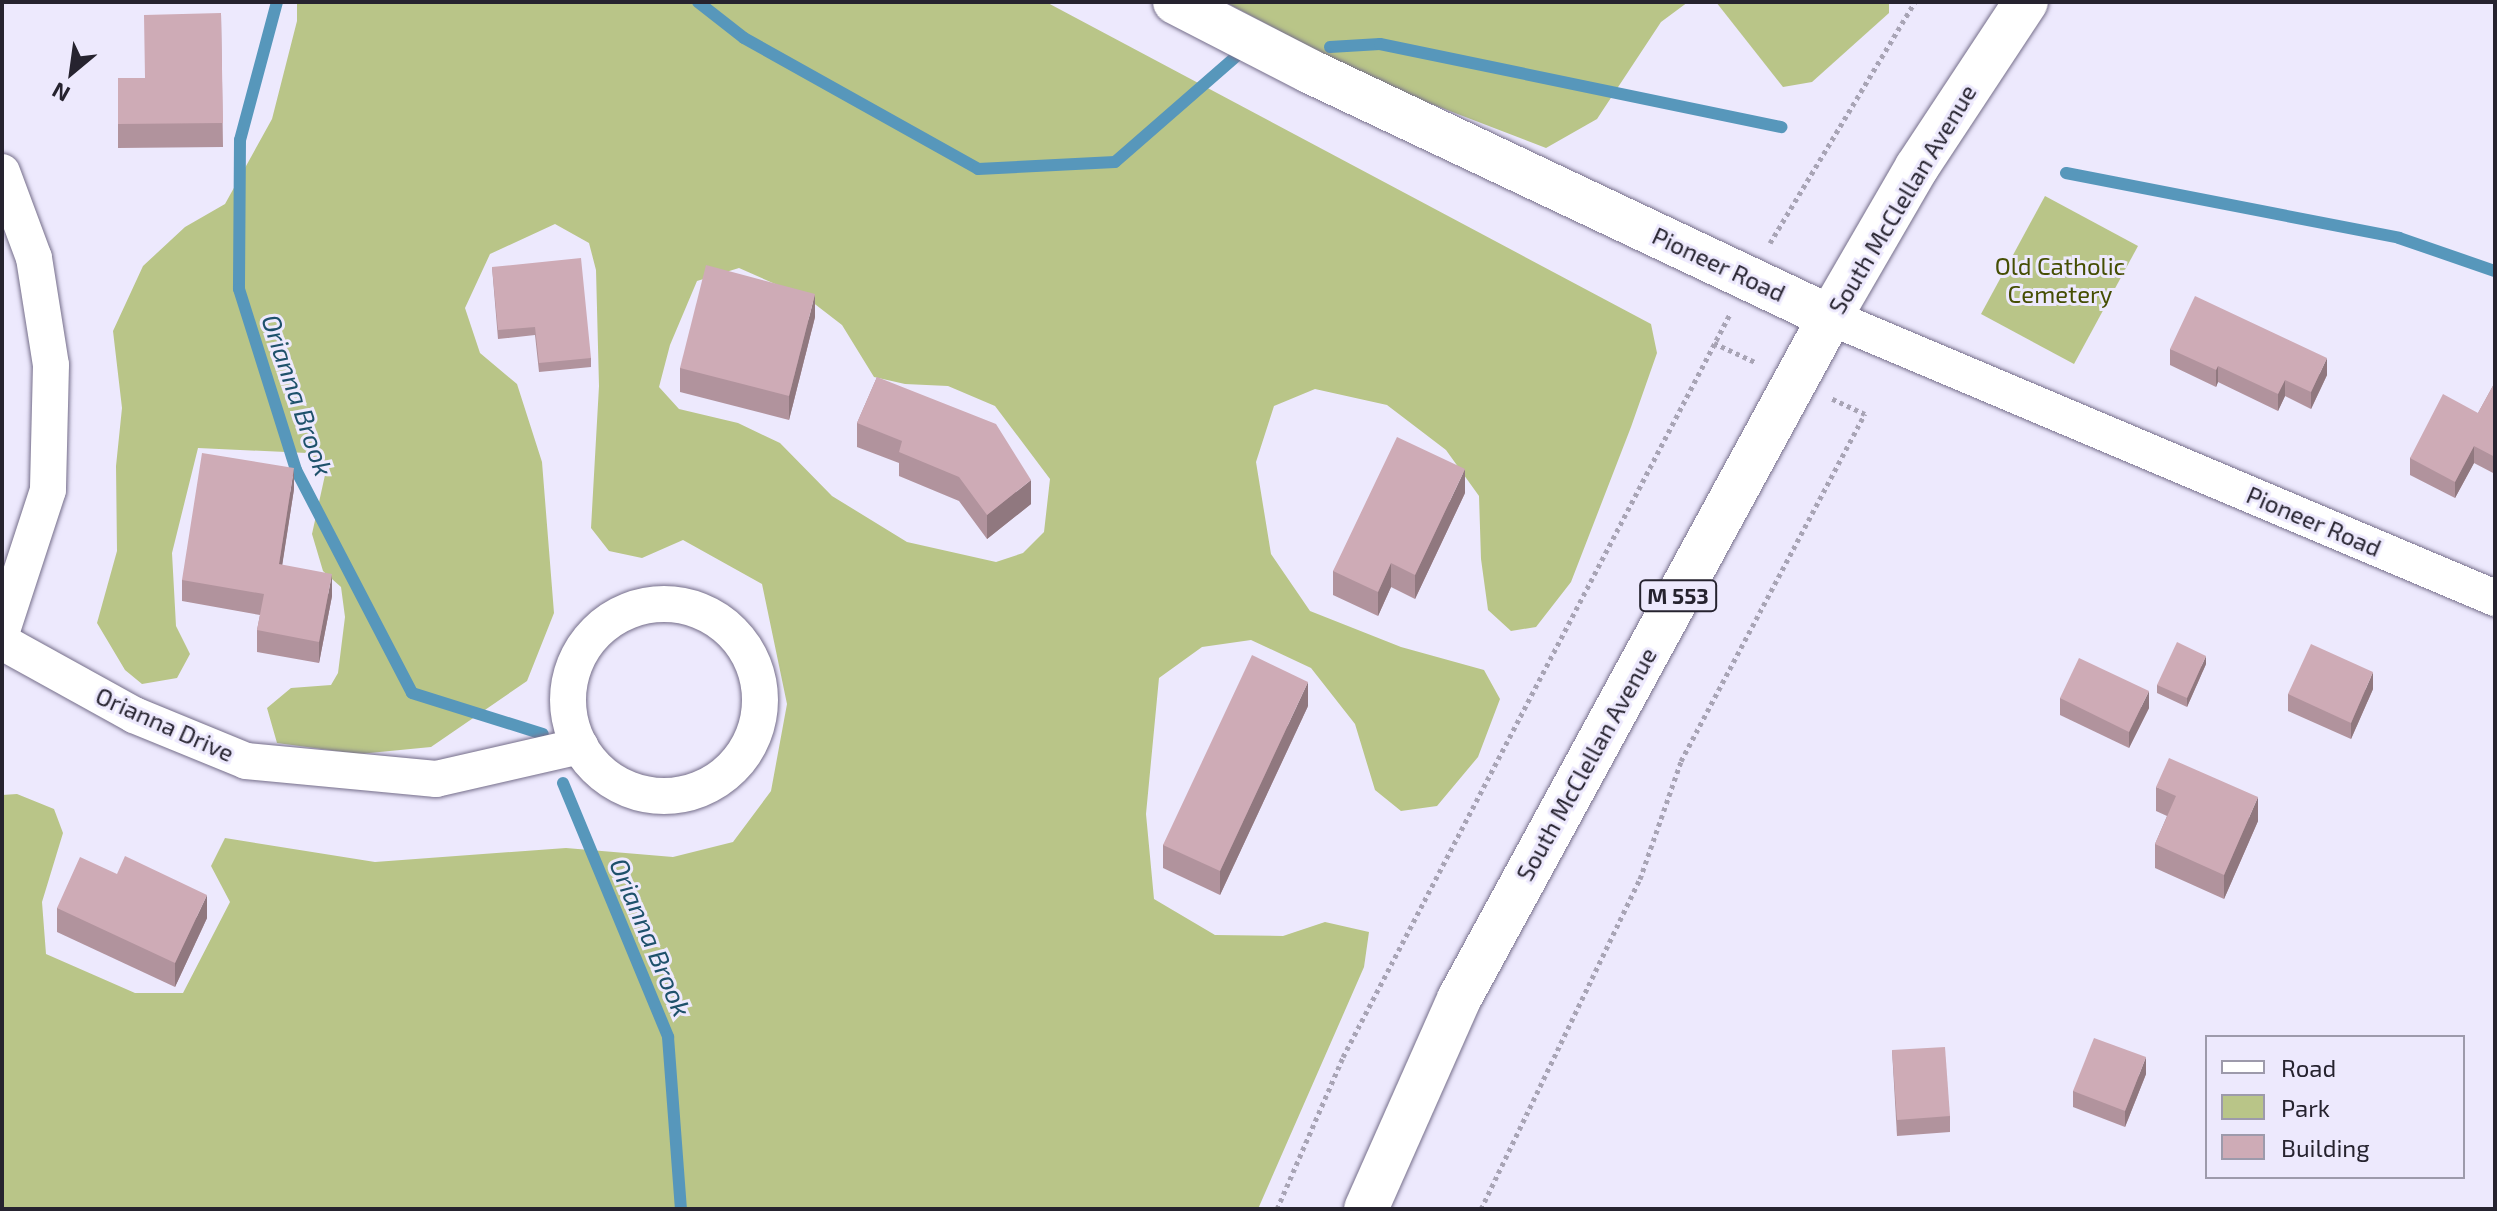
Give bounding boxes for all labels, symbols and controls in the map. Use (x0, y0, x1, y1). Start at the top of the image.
north arrow (32, 32, 112, 112)
text: N (47, 78, 74, 108)
street label: South McClellan Avenue (1822, 79, 1982, 319)
street label: Pioneer Road (1648, 221, 1790, 307)
park label: Old Catholic Cemetery (1995, 252, 2125, 308)
water label: Orianna Brook (256, 310, 340, 480)
street label: Pioneer Road (2242, 480, 2386, 562)
road number: M 553 (1638, 578, 1718, 614)
street label: South McClellan Avenue (1510, 642, 1662, 886)
street label: Orianna Drive (91, 681, 239, 767)
water label: Orianna Brook (604, 853, 698, 1021)
legend (2205, 1035, 2465, 1179)
text: Road (2281, 1053, 2336, 1082)
text: Park (2281, 1093, 2330, 1122)
text: Building (2281, 1133, 2370, 1162)

